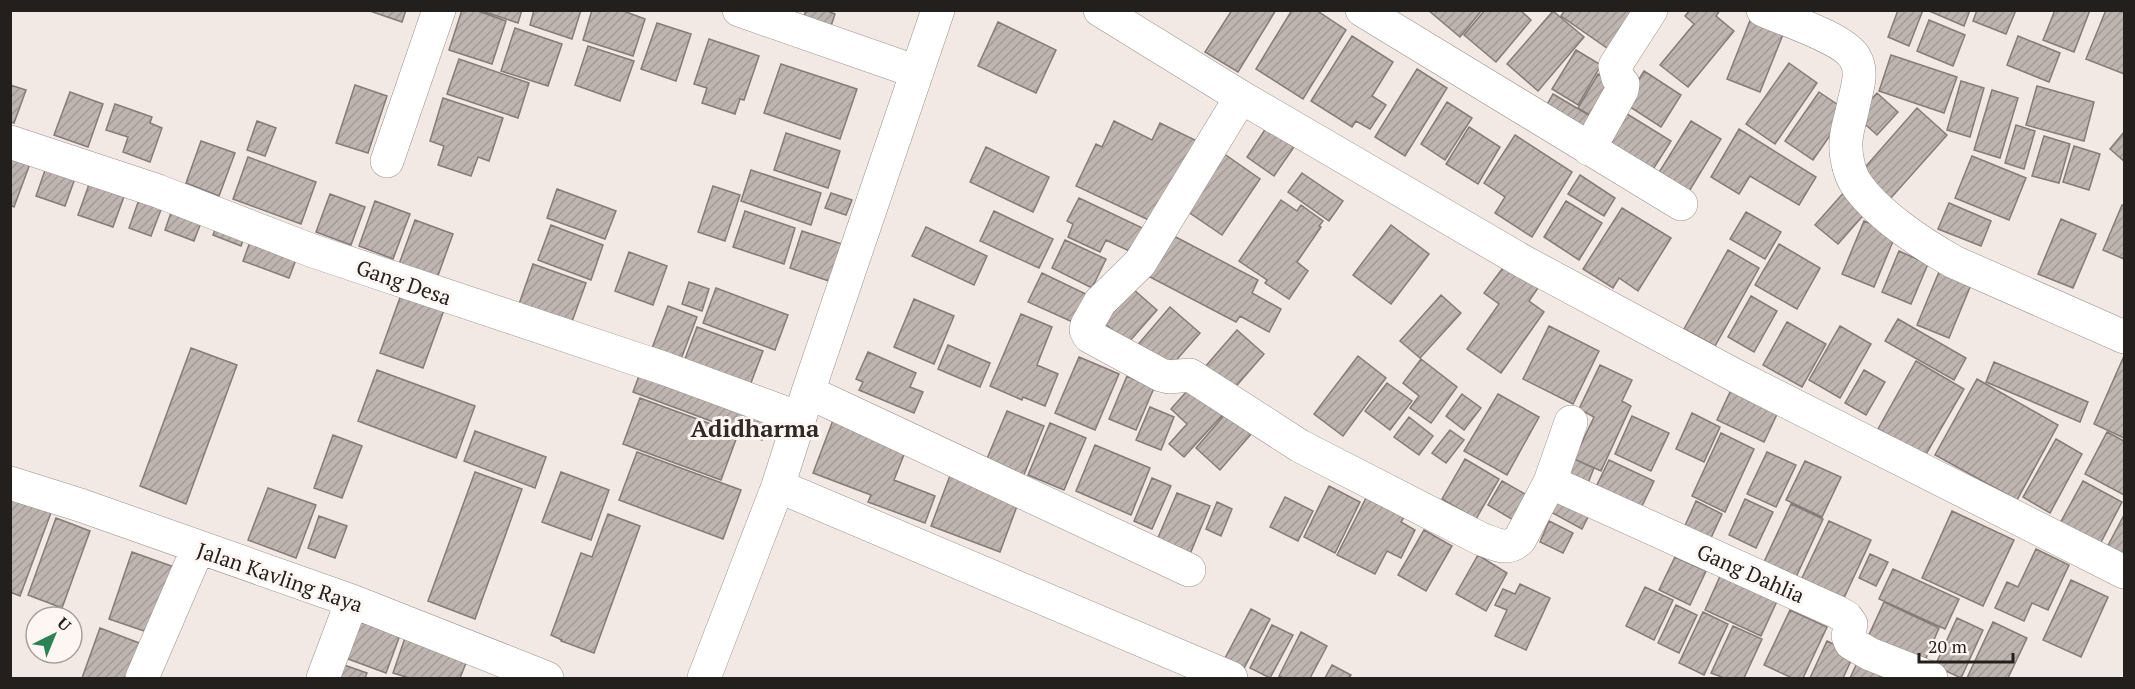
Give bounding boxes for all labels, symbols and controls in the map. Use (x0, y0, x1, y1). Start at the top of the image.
street label: Gang Desa (353, 253, 456, 311)
district label: Adidharma (691, 412, 820, 444)
street label: Jalan Kavling Raya (193, 536, 367, 619)
street label: Gang Dahlia (1693, 537, 1809, 609)
north arrow (24, 605, 84, 665)
text: U (53, 612, 76, 636)
scale bar (1919, 626, 2014, 664)
text: 20 m (1928, 634, 1968, 658)

